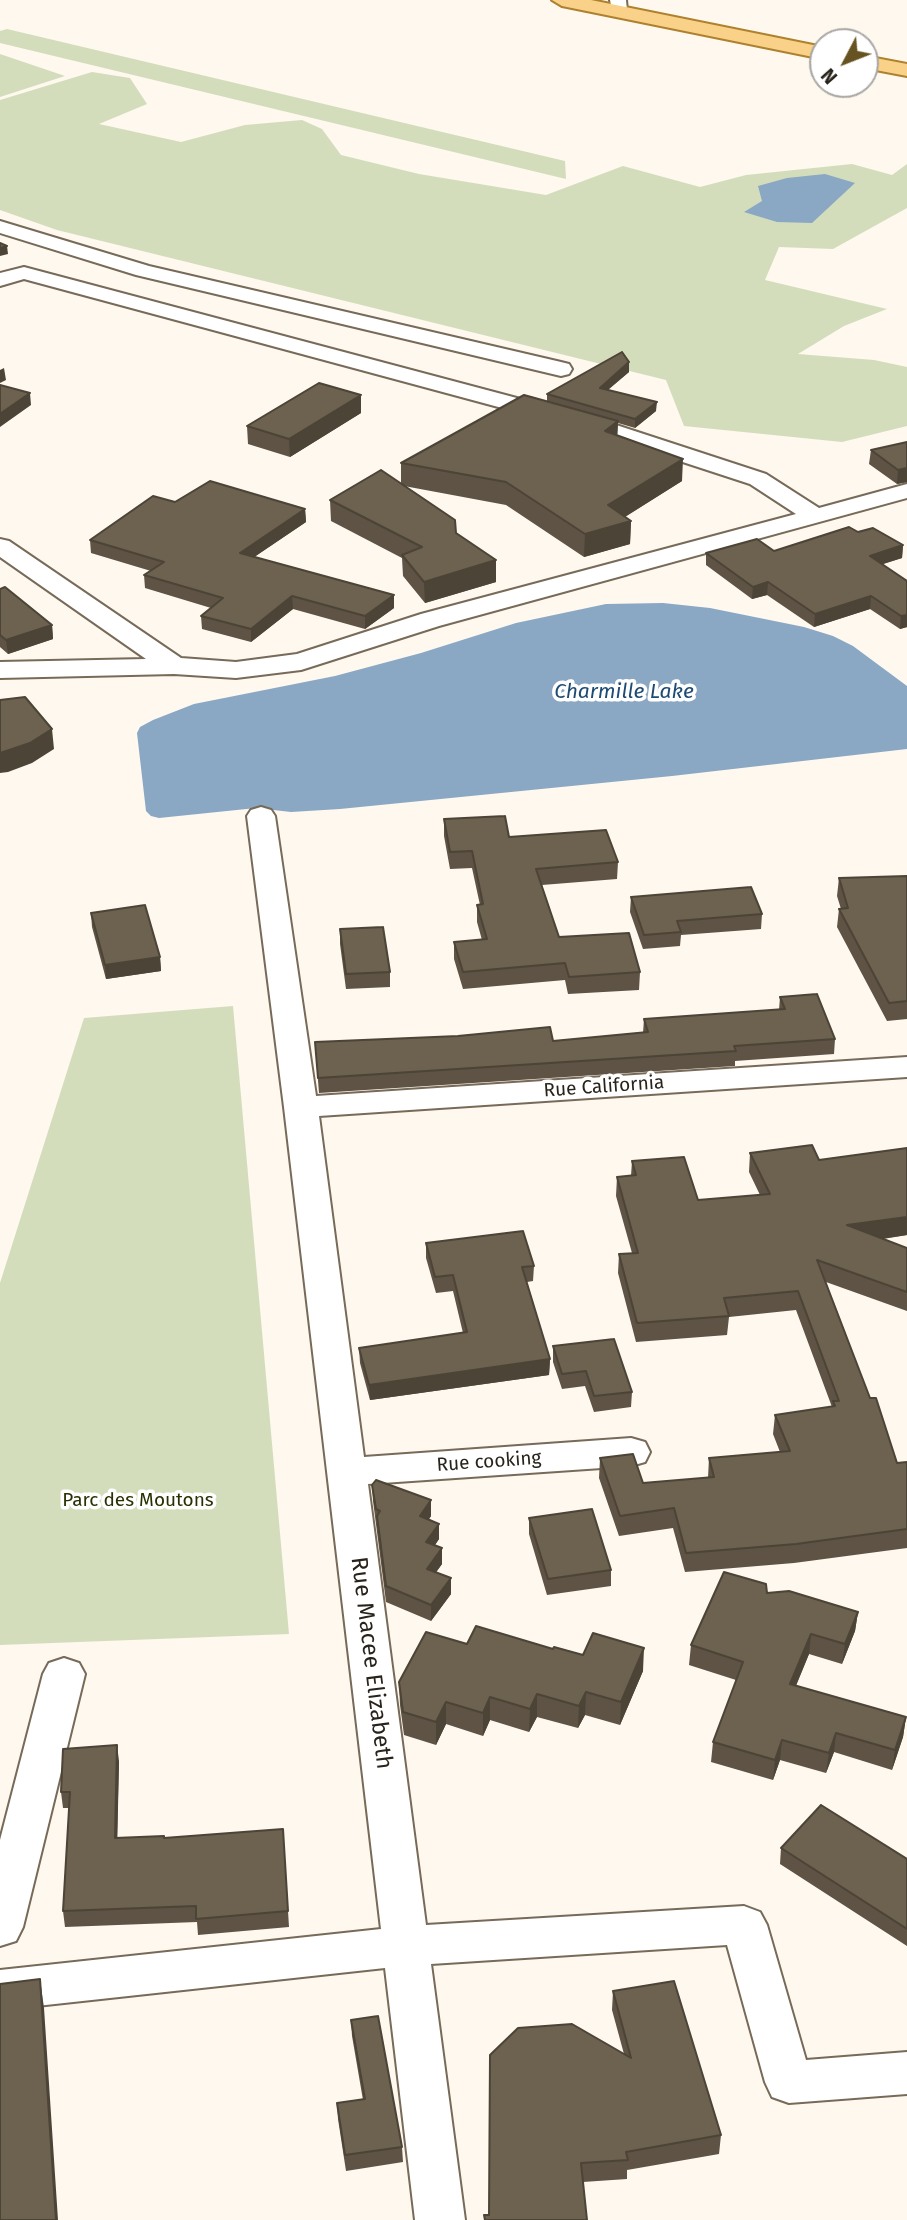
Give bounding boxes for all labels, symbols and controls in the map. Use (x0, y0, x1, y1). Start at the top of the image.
north arrow (809, 28, 879, 98)
text: N (817, 64, 842, 88)
water label: Charmille Lake (554, 679, 694, 705)
street label: Rue California (543, 1071, 665, 1103)
street label: Rue cooking (436, 1447, 542, 1477)
park label: Parc des Moutons (62, 1490, 214, 1512)
street label: Rue Macee Elizabeth (344, 1555, 398, 1771)

